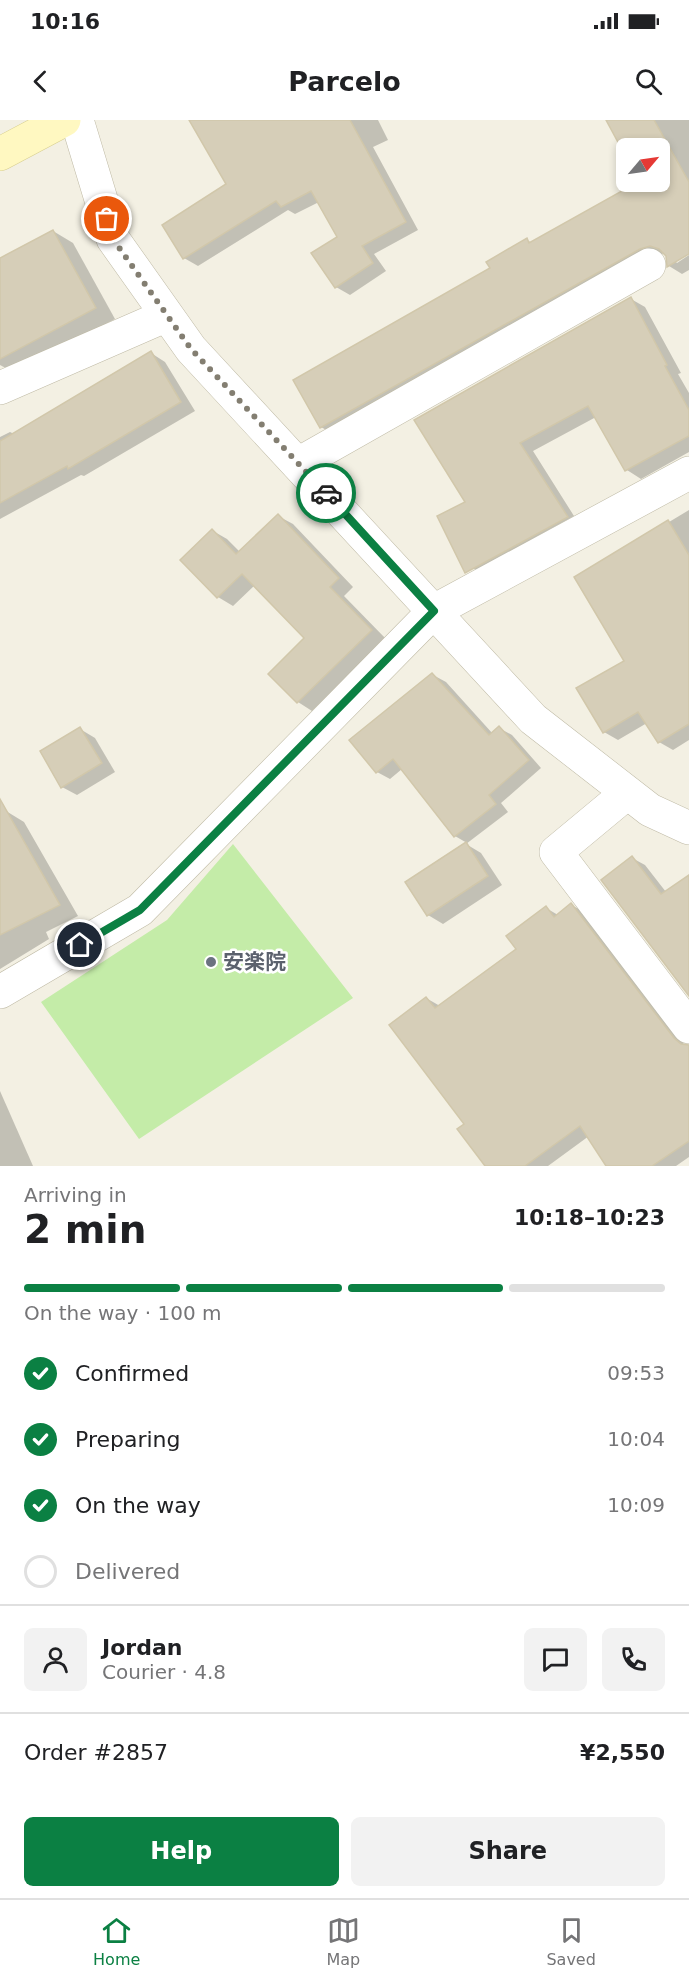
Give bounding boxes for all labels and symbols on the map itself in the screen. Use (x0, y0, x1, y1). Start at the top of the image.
north arrow (616, 138, 670, 192)
pin (81, 193, 132, 244)
courier (296, 463, 356, 523)
pin (54, 919, 105, 970)
place label: 安楽院 (223, 950, 286, 974)
marker: 安楽院 (204, 955, 218, 969)

